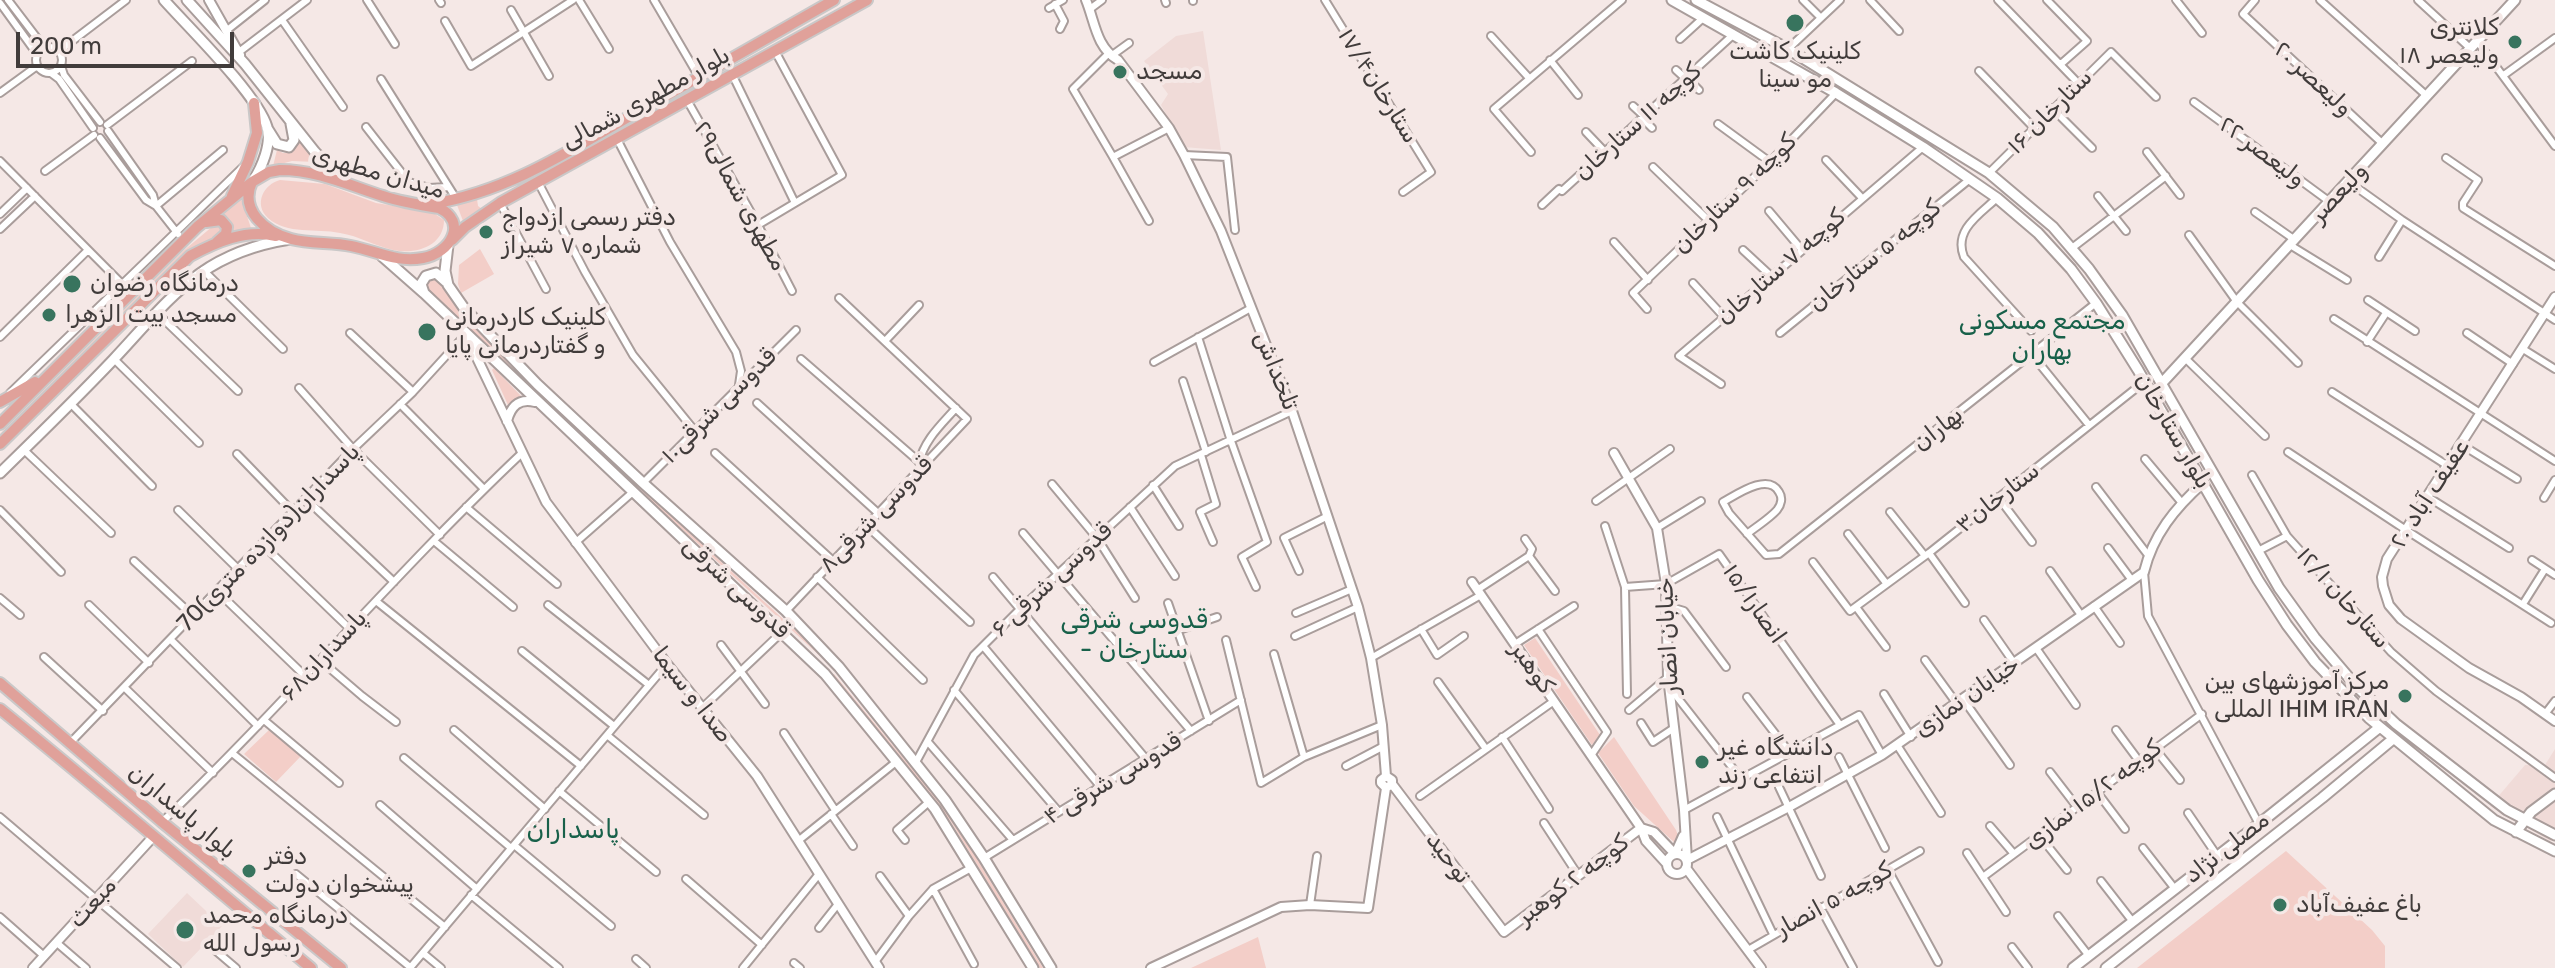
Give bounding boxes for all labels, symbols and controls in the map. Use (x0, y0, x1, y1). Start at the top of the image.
marker: کلینیک کاشت مو سینا (1784, 12, 1806, 34)
place label: کلانتری ۱۸ ولیعصر (2399, 14, 2499, 70)
scale bar (20, 16, 238, 66)
street label: ستارخان۱۷/۴ (1331, 23, 1425, 149)
text: 200 m (30, 32, 102, 60)
marker: کلانتری ۱۸ ولیعصر (2506, 33, 2524, 51)
street label: ۲۰ ولیعصر (2268, 35, 2358, 123)
place label: کلینیک کاشت مو سینا (1729, 38, 1861, 94)
street label: بلوار مطهرى شمالى (557, 41, 735, 157)
street label: کوچه ۱۱ ستارخان (1568, 57, 1708, 187)
place label: مسجد (1136, 58, 1202, 86)
marker: مسجد (1111, 63, 1129, 81)
street label: ۱۶ ستارخان (2001, 63, 2099, 161)
street label: ۲۲ ولیعصر (2213, 110, 2311, 194)
street label: مطهرى شمالى۲۹ (687, 116, 793, 276)
street label: کوچه ۹ ستارخان (1667, 128, 1803, 260)
street label: میدان مطهری (308, 140, 448, 206)
street label: ولیعصر (2304, 157, 2374, 229)
street label: کوچه ۵ ستارخان (1803, 194, 1947, 318)
street label: کوچه ۷ ستارخان (1710, 203, 1852, 331)
place label: دفتر رسمی ازدواج شماره ۷ شیراز (502, 204, 676, 260)
marker: دفتر رسمی ازدواج شماره ۷ شیراز (477, 223, 495, 241)
place label: درمانگاه رضوان (90, 270, 239, 298)
marker: درمانگاه رضوان (61, 273, 83, 295)
place label: مسجد بیت الزهرا (65, 301, 237, 329)
place label: کلینیک کاردرمانی و گفتاردرمانی پایا (445, 304, 606, 360)
district label: مجتمع مسکونی بهاران (1959, 305, 2125, 366)
marker: مسجد بیت الزهرا (40, 306, 58, 324)
marker: کلینیک کاردرمانی و گفتاردرمانی پایا (416, 321, 438, 343)
street label: تلخداش (1247, 328, 1305, 414)
street label: قدوسی شرقی۱۰ (655, 342, 783, 470)
street label: بلوار ستارخان (2128, 368, 2218, 494)
street label: بهاران (1907, 400, 1969, 458)
street label: عفیف آباد ۲۰ (2384, 434, 2476, 554)
street label: 70پاسداران(دوازده متری) (172, 438, 366, 638)
street label: قدوسی شرقی۸ (813, 451, 939, 579)
street label: ستارخان۳ (1950, 456, 2046, 540)
street label: قدوسی شرقی ۶ (986, 517, 1118, 643)
street label: قدوسی شرقی (676, 531, 796, 645)
street label: ۱۲/۱ ستارخان (2290, 541, 2396, 655)
street label: انصار۱۵/۱ (1716, 559, 1792, 649)
street label: خیابان انصار (1651, 577, 1685, 695)
district label: قدوسی شرقی - ستارخان (1060, 604, 1208, 666)
street label: پاسداران۶۸ (275, 605, 373, 707)
street label: کوهبر (1504, 637, 1560, 699)
street label: صدا و سیما (646, 641, 738, 749)
street label: خیابان نمازی (1909, 650, 2025, 744)
place label: مرکز آموزشهای بین المللی IHIM IRAN (2205, 668, 2389, 724)
marker: مرکز آموزشهای بین المللی IHIM IRAN (2396, 687, 2414, 705)
street label: قدوسی شرقی ۴ (1039, 727, 1187, 831)
place label: دانشگاه غیر انتفاعی زند (1718, 734, 1833, 790)
street label: کوچه ۱۵/۲ نمازی (2019, 734, 2167, 856)
marker: دانشگاه غیر انتفاعی زند (1693, 753, 1711, 771)
street label: بلوار پاسداران (122, 758, 242, 866)
street label: مصلی نژاد (2179, 806, 2275, 890)
district label: پاسداران (527, 814, 619, 846)
street label: توحید (1419, 826, 1477, 890)
street label: کوچه ۲ کوهبر (1511, 829, 1635, 931)
place label: دفتر پیشخوان دولت (265, 843, 414, 899)
street label: کوچه ۵ انصار (1771, 856, 1897, 944)
marker: دفتر پیشخوان دولت (240, 862, 258, 880)
street label: مبعث (63, 872, 123, 934)
place label: باغ عفیف‌آباد (2296, 891, 2422, 919)
marker: باغ عفیف‌آباد (2271, 896, 2289, 914)
place label: درمانگاه محمد رسول الله (203, 902, 348, 958)
marker: درمانگاه محمد رسول الله (174, 919, 196, 941)

